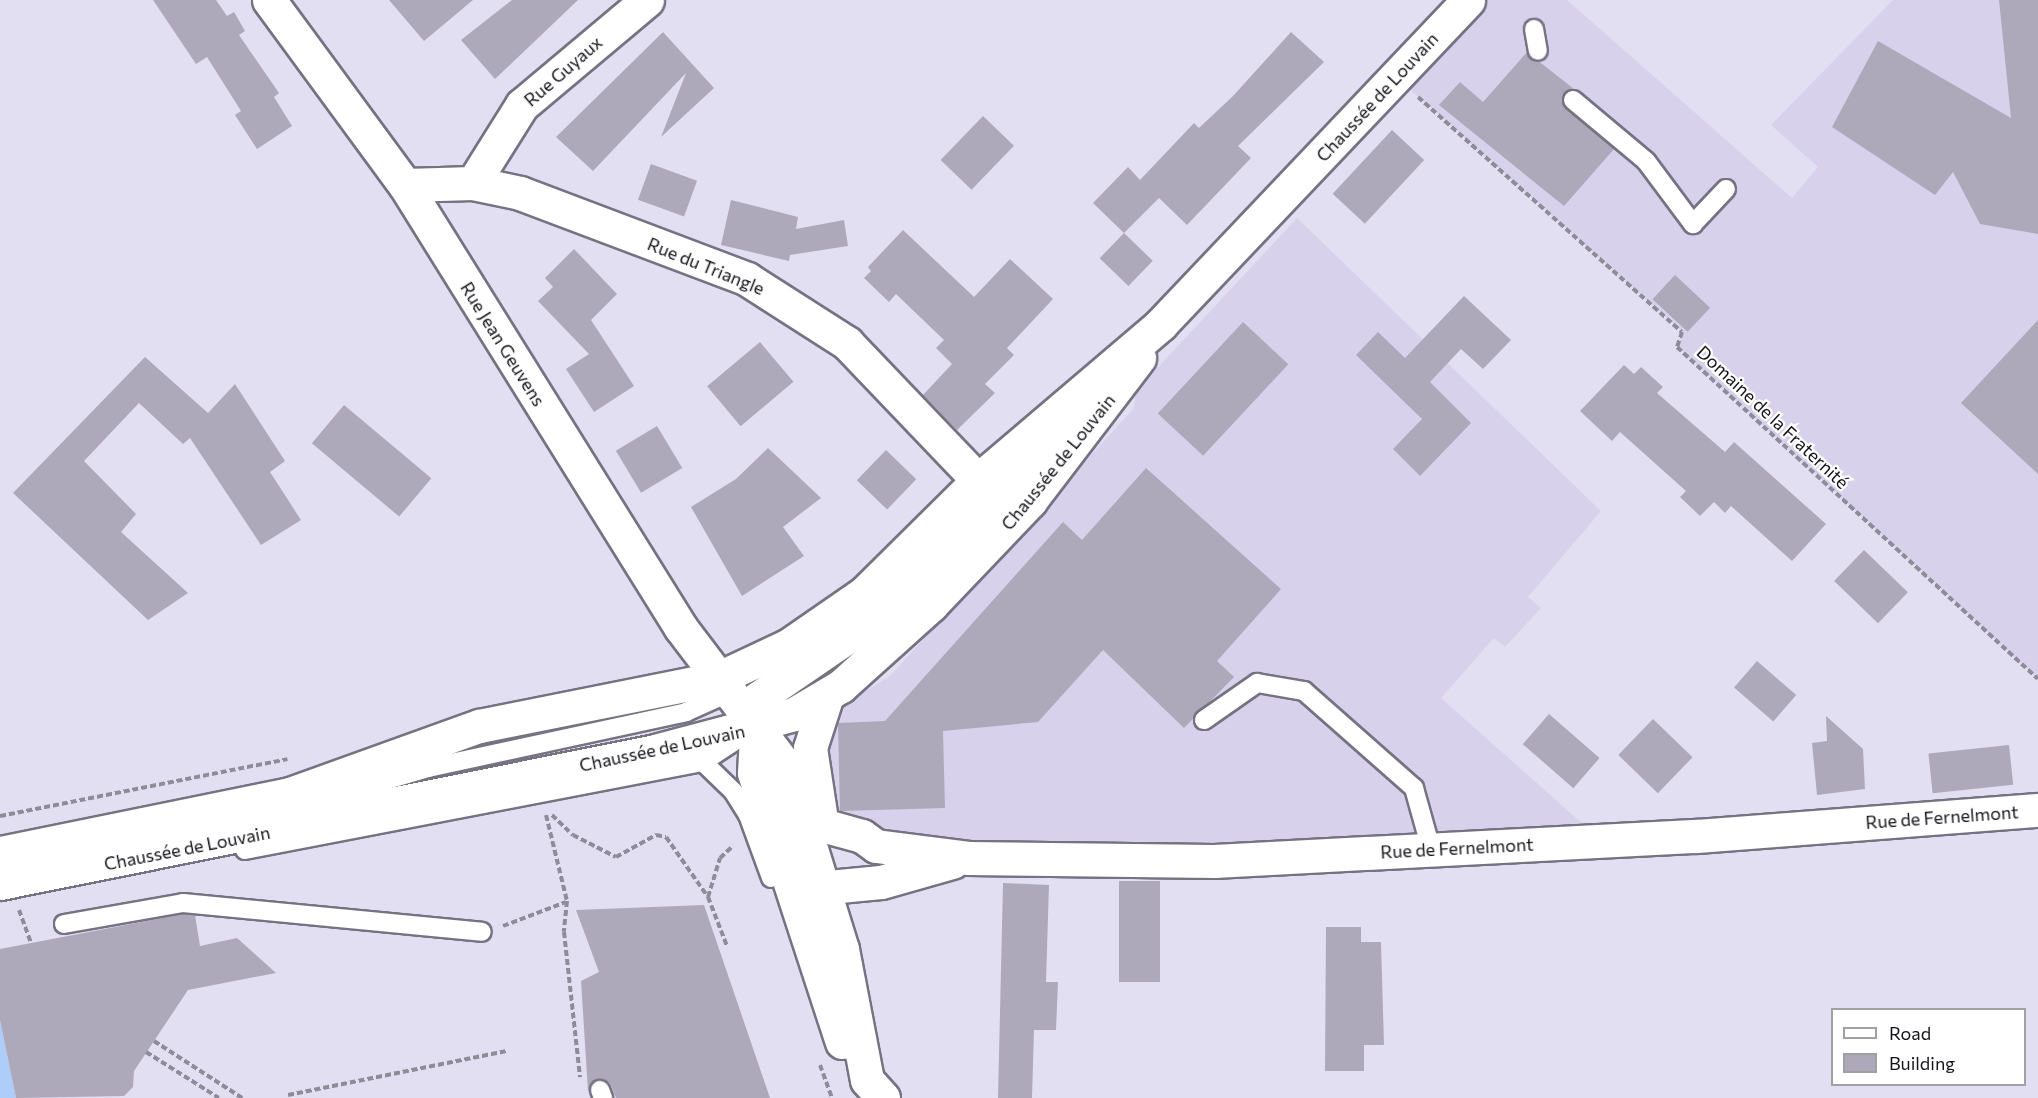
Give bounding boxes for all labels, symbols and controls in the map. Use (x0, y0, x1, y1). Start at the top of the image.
street label: Chaussée de Louvain (1312, 28, 1442, 166)
street label: Rue Guyaux (520, 31, 606, 111)
street label: Rue du Triangle (644, 233, 768, 299)
street label: Rue Jean Geuvens (456, 278, 550, 410)
street label: Domaine de la Fraternité (1693, 341, 1853, 493)
street label: Chaussée de Louvain (997, 390, 1119, 534)
street label: Chaussée de Louvain (577, 720, 747, 776)
street label: Rue de Fernelmont (1865, 801, 2019, 833)
street label: Chaussée de Louvain (102, 821, 272, 875)
street label: Rue de Fernelmont (1380, 833, 1534, 863)
legend (1831, 1008, 2026, 1086)
text: Road (1889, 1022, 1931, 1044)
text: Building (1889, 1052, 1955, 1074)

